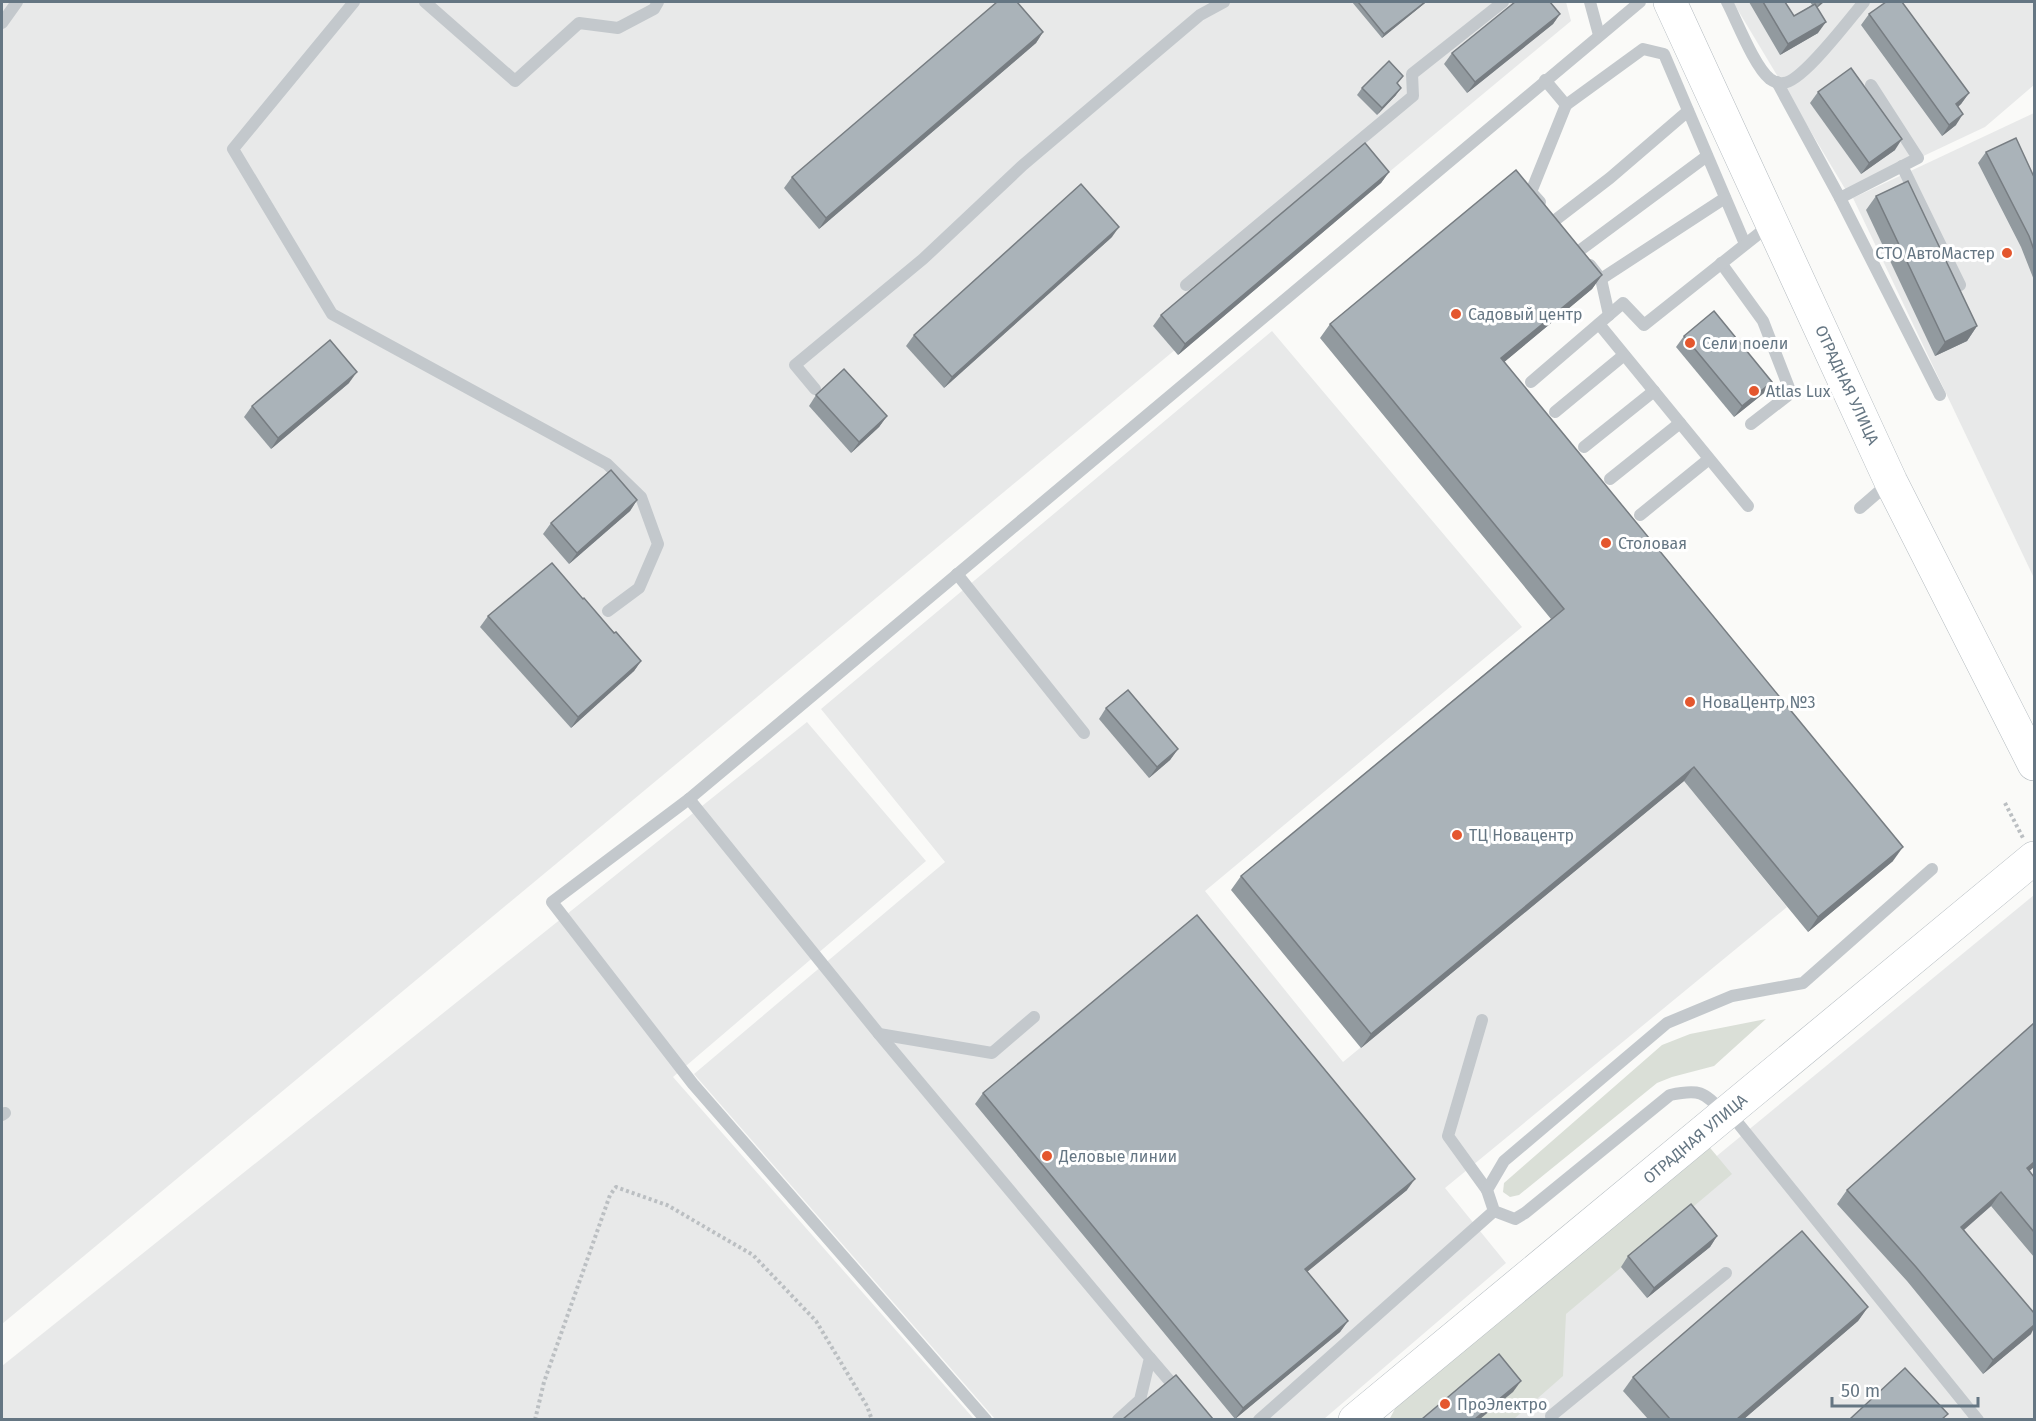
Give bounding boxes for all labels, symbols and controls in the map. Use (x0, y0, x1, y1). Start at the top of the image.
place label: СТО АвтоМастер (1875, 244, 1995, 263)
marker: СТО АвтоМастер (2000, 246, 2014, 260)
place label: Садовый центр (1468, 305, 1582, 324)
marker: Садовый центр (1449, 307, 1463, 321)
street label: ОТРАДНАЯ УЛИЦА (1811, 322, 1883, 448)
place label: Сели поели (1702, 334, 1788, 353)
marker: Сели поели (1683, 336, 1697, 350)
place label: Atlas Lux (1766, 382, 1831, 401)
marker: Atlas Lux (1747, 384, 1761, 398)
place label: Столовая (1618, 534, 1687, 553)
marker: Столовая (1599, 536, 1613, 550)
place label: НоваЦентр №3 (1702, 693, 1816, 712)
marker: НоваЦентр №3 (1683, 695, 1697, 709)
place label: ТЦ Новацентр (1469, 826, 1574, 845)
marker: ТЦ Новацентр (1450, 828, 1464, 842)
street label: ОТРАДНАЯ УЛИЦА (1639, 1090, 1751, 1188)
place label: Деловые линии (1058, 1147, 1177, 1166)
marker: Деловые линии (1040, 1149, 1054, 1163)
scale bar (1832, 1370, 1978, 1408)
text: 50 m (1841, 1380, 1880, 1402)
place label: ПроЭлектро (1457, 1395, 1547, 1414)
marker: ПроЭлектро (1438, 1397, 1452, 1411)

